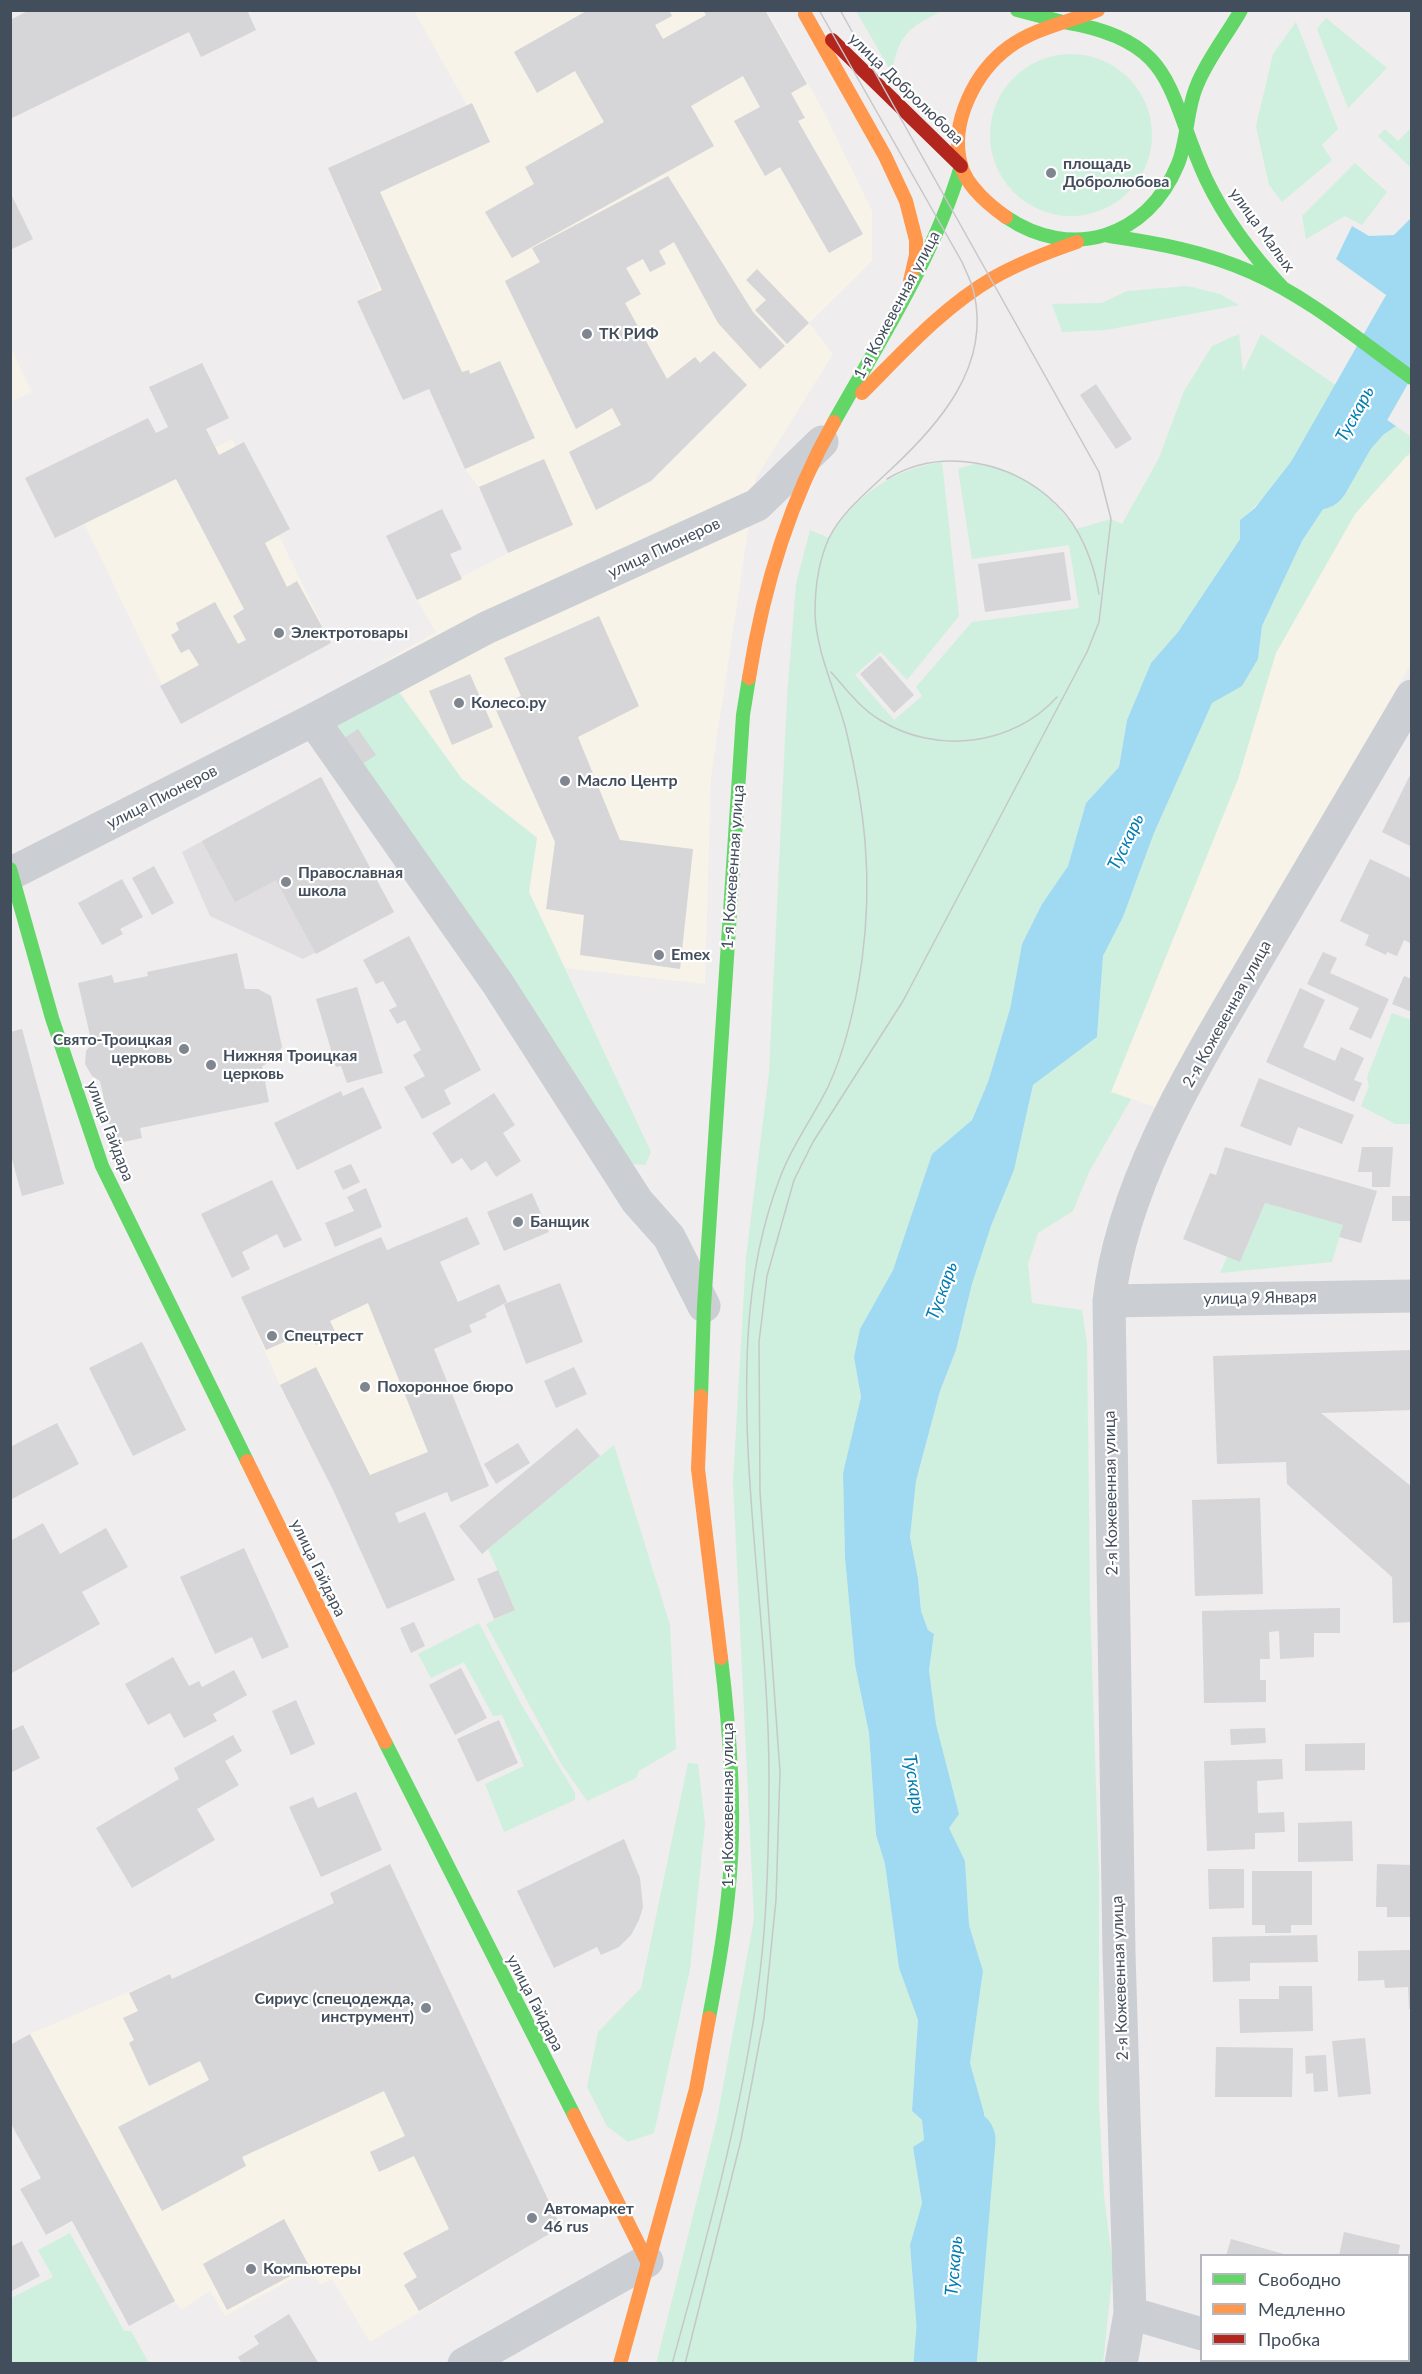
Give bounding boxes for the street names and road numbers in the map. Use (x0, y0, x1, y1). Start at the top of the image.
street label: улица Добролюбова (845, 29, 967, 149)
street label: улица Малых (1225, 184, 1299, 276)
street label: 1-я Кожевенная улица (850, 228, 944, 382)
street label: улица Пионеров (605, 514, 723, 582)
street label: улица Пионеров (104, 761, 220, 833)
street label: 1-я Кожевенная улица (718, 784, 748, 950)
street label: 2-я Кожевенная улица (1179, 937, 1275, 1091)
street label: улица Гайдара (82, 1078, 138, 1184)
street label: улица 9 Января (1203, 1287, 1317, 1309)
street label: 2-я Кожевенная улица (1100, 1410, 1122, 1576)
street label: улица Гайдара (286, 1516, 350, 1620)
street label: 1-я Кожевенная улица (718, 1723, 738, 1887)
street label: 2-я Кожевенная улица (1108, 1895, 1132, 2061)
street label: улица Гайдара (502, 1951, 568, 2055)

